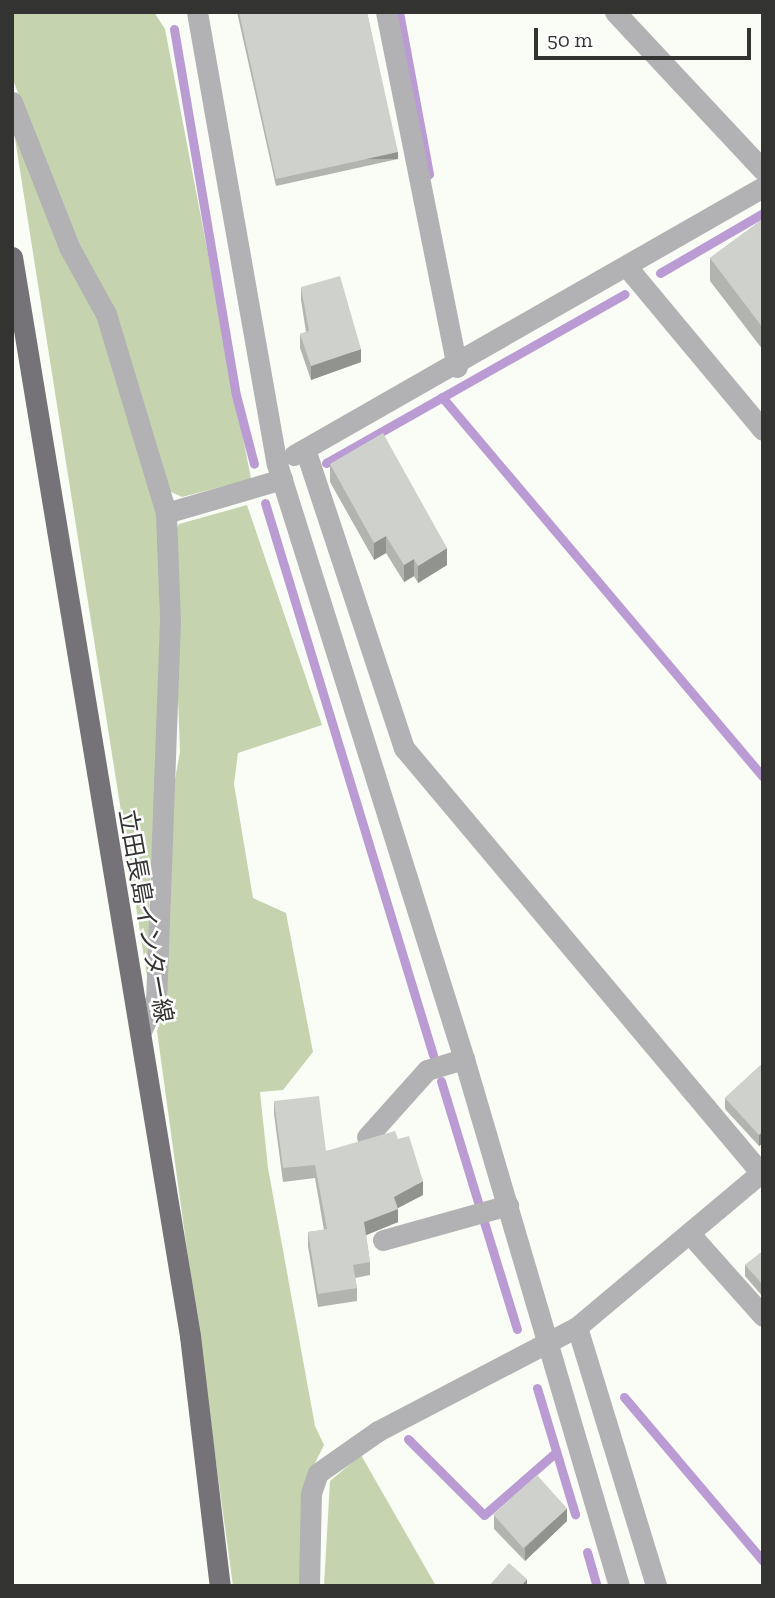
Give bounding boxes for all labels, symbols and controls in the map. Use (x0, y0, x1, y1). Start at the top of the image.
scale bar (537, 14, 754, 58)
text: 50 m (547, 27, 593, 52)
street label: 立田長島インター線 (113, 807, 179, 1025)

